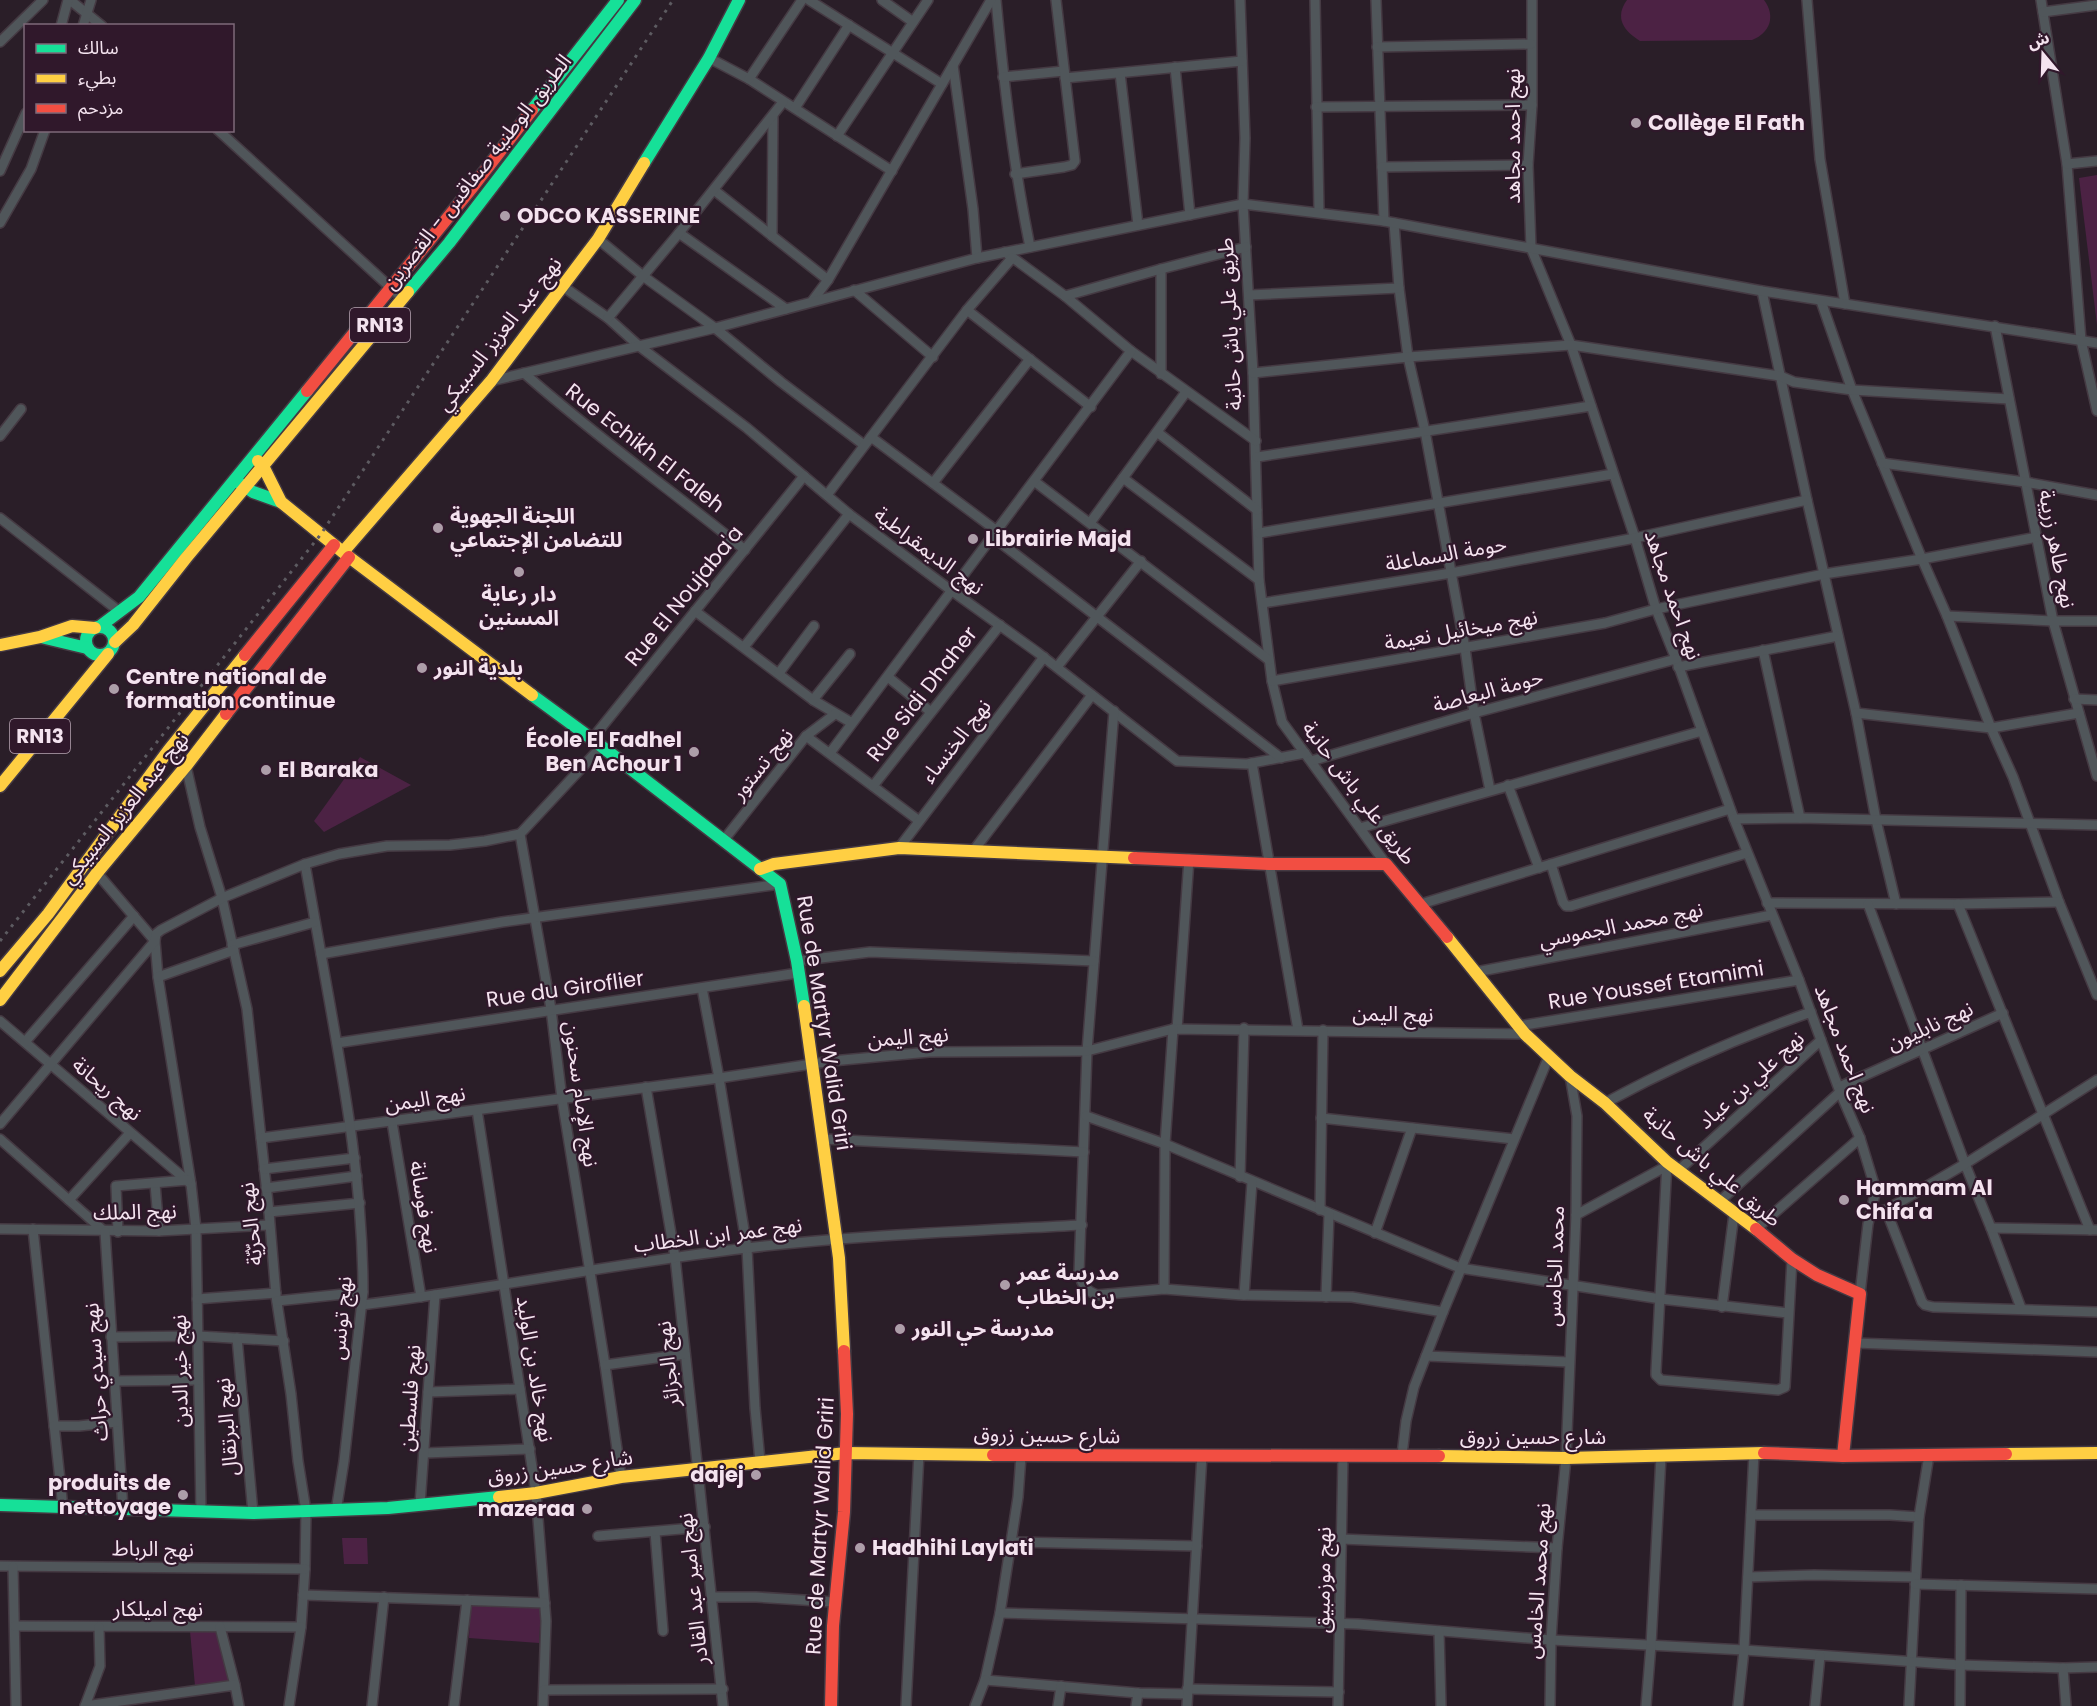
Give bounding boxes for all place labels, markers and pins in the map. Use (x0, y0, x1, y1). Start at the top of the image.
place label: Collège El Fath (1648, 108, 1805, 137)
marker: Collège El Fath (1629, 116, 1643, 130)
place label: ODCO KASSERINE (517, 201, 700, 230)
marker: ODCO KASSERINE (498, 209, 512, 223)
place label: اللجنة الجهوية للتضامن الإجتماعي (450, 501, 622, 557)
marker: اللجنة الجهوية للتضامن الإجتماعي (431, 521, 445, 535)
place label: Librairie Majd (985, 524, 1131, 553)
marker: Librairie Majd (966, 532, 980, 546)
marker: دار رعاية المسنين (512, 565, 526, 579)
place label: دار رعاية المسنين (479, 579, 559, 632)
place label: بلدية النور (433, 653, 523, 682)
marker: بلدية النور (415, 661, 429, 675)
place label: Centre national de formation continue (126, 662, 335, 715)
marker: Centre national de formation continue (107, 682, 121, 696)
place label: École El Fadhel Ben Achour 1 (526, 725, 682, 778)
marker: École El Fadhel Ben Achour 1 (687, 745, 701, 759)
place label: El Baraka (278, 755, 379, 784)
marker: El Baraka (259, 763, 273, 777)
place label: Hammam Al Chifa'a (1856, 1173, 1993, 1226)
marker: Hammam Al Chifa'a (1837, 1193, 1851, 1207)
place label: مدرسة عمر بن الخطاب (1016, 1258, 1120, 1311)
marker: مدرسة عمر بن الخطاب (998, 1278, 1012, 1292)
place label: مدرسة حي النور (911, 1314, 1054, 1346)
marker: مدرسة حي النور (893, 1322, 907, 1336)
place label: dajej (690, 1460, 744, 1489)
place label: produits de nettoyage (48, 1468, 171, 1521)
marker: dajej (749, 1468, 763, 1482)
marker: produits de nettoyage (176, 1488, 190, 1502)
place label: mazeraa (478, 1494, 575, 1523)
marker: mazeraa (580, 1502, 594, 1516)
place label: Hadhihi Laylati (872, 1533, 1034, 1562)
marker: Hadhihi Laylati (853, 1541, 867, 1555)

